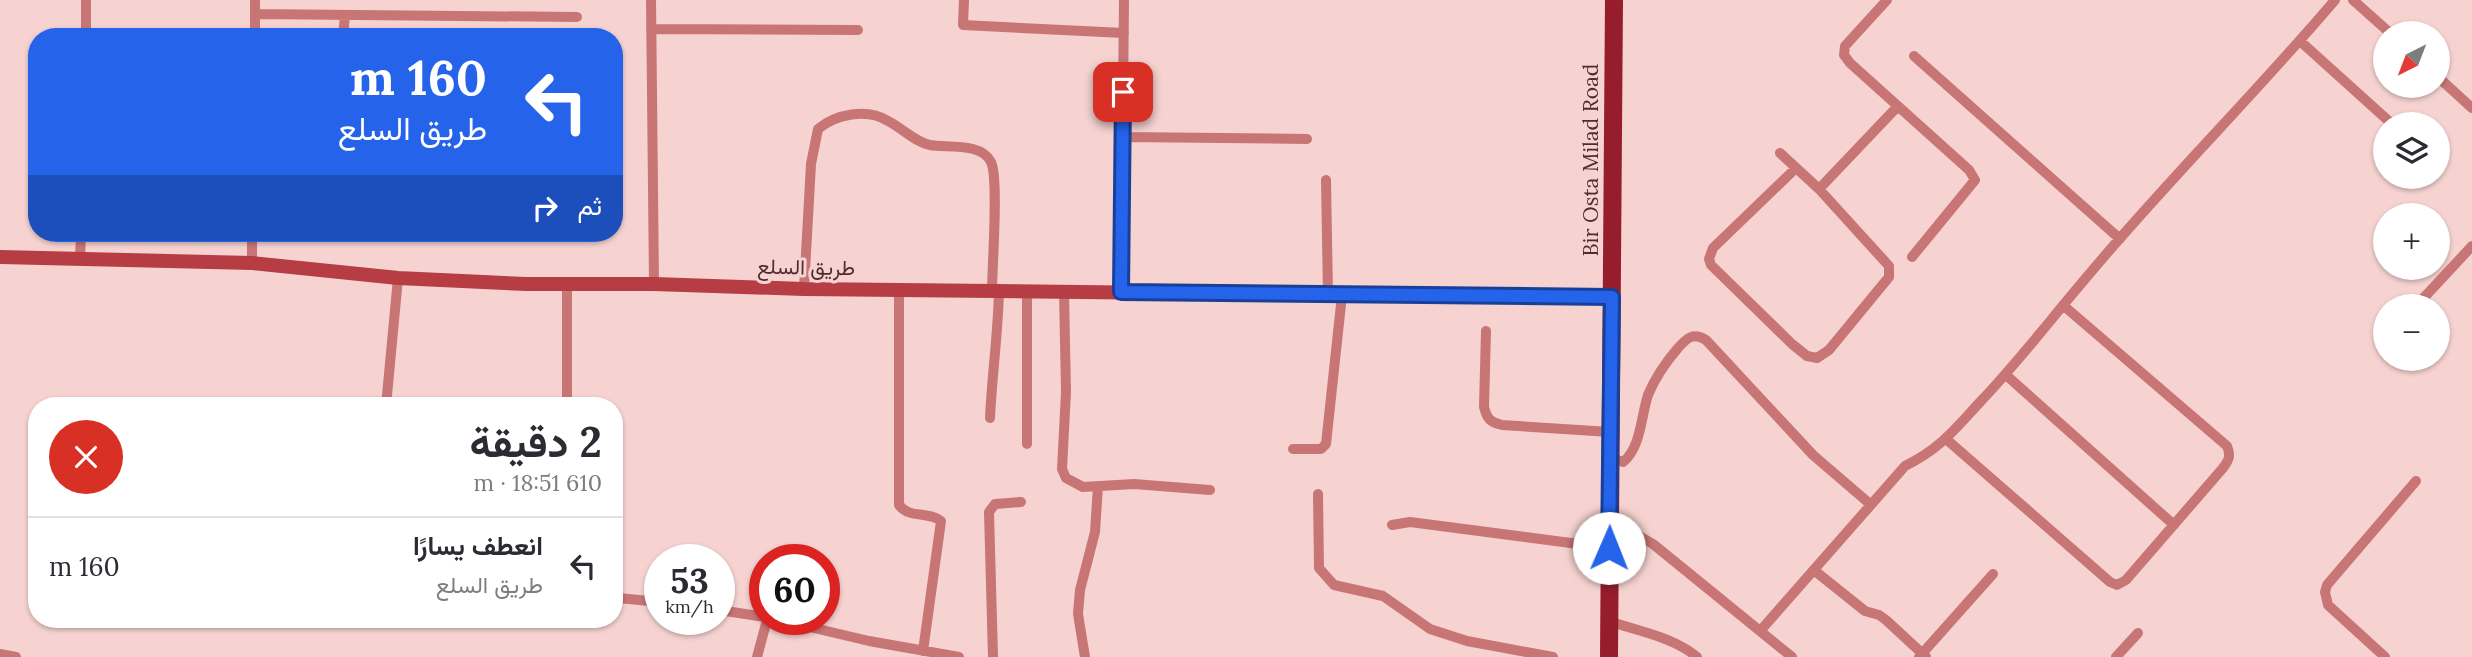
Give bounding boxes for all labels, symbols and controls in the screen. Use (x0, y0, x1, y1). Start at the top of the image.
north arrow (2373, 21, 2450, 98)
map controls (2373, 21, 2450, 371)
text: 160 m (350, 46, 487, 108)
icon: left (511, 56, 602, 147)
pin (1093, 62, 1153, 122)
street label: Bir Osta Milad Road (1577, 64, 1604, 256)
icon: arrive (1104, 73, 1142, 111)
text: طريق السلع (338, 108, 487, 149)
button: layers (2373, 112, 2450, 189)
icon: right (526, 189, 564, 227)
text: ثم (578, 189, 602, 222)
button: + (2373, 203, 2450, 280)
street label: طريق السلع (757, 253, 855, 282)
button: − (2373, 294, 2450, 371)
text: 2 دقيقة (470, 415, 602, 469)
button: close (49, 420, 123, 494)
text: 610 m · 18:51 (474, 468, 602, 497)
position arrow (1572, 511, 1646, 585)
text: انعطف يسارًا (413, 529, 543, 562)
speed limit sign: 60 (749, 544, 840, 635)
icon: left (564, 547, 602, 585)
text: 160 m (49, 550, 120, 583)
text: 53 (670, 558, 709, 603)
text: طريق السلع (436, 570, 543, 599)
text: km/h (665, 595, 714, 618)

